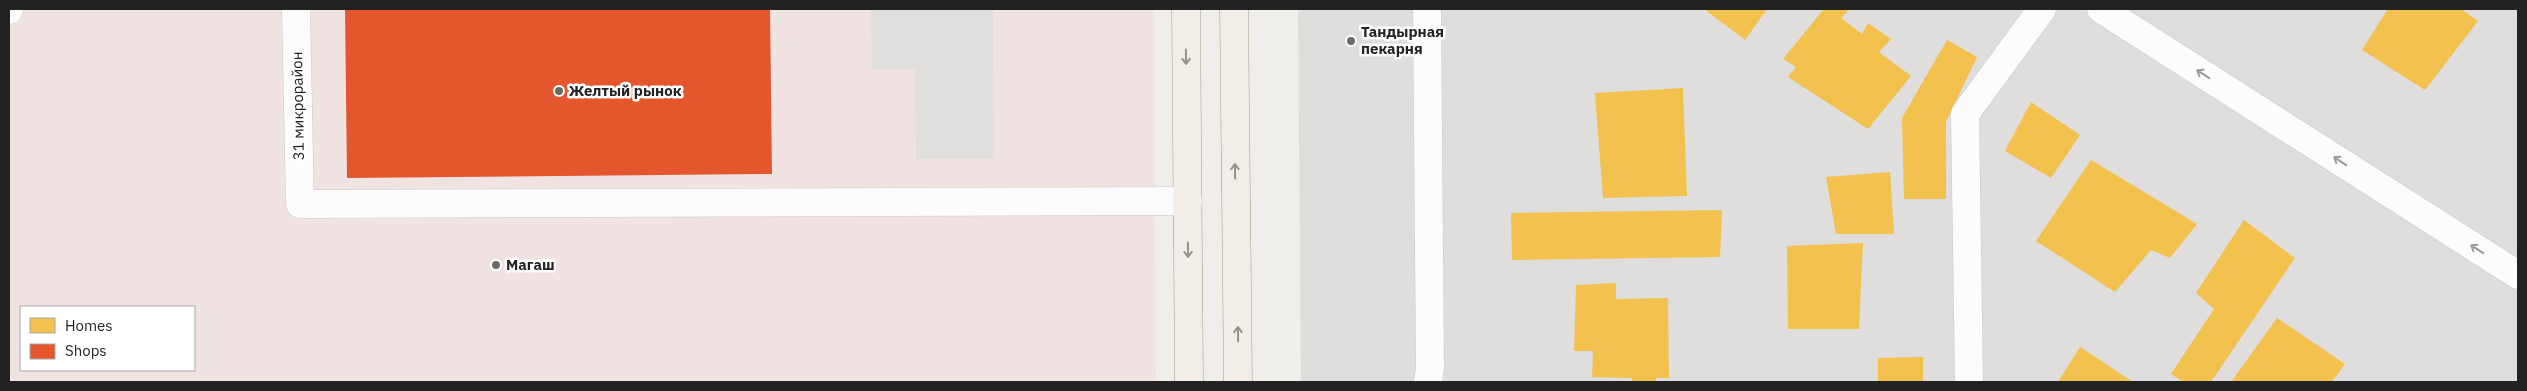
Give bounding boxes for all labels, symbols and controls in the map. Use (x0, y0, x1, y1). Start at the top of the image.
place label: Тандырная пекарня (1361, 22, 1444, 58)
marker: Тандырная пекарня (1345, 35, 1357, 47)
one-way arrow (1181, 49, 1191, 65)
street label: 31 микрорайон (287, 51, 308, 161)
one-way arrow (2197, 69, 2211, 79)
place label: Желтый рынок (569, 81, 682, 100)
marker: Желтый рынок (553, 85, 565, 97)
one-way arrow (2334, 156, 2348, 166)
one-way arrow (1230, 163, 1240, 180)
one-way arrow (1183, 242, 1193, 258)
one-way arrow (2471, 244, 2485, 254)
place label: Магаш (506, 255, 555, 274)
marker: Магаш (490, 259, 502, 271)
legend (20, 306, 195, 371)
text: Homes (65, 316, 113, 335)
one-way arrow (1233, 326, 1242, 342)
text: Shops (65, 341, 107, 360)

